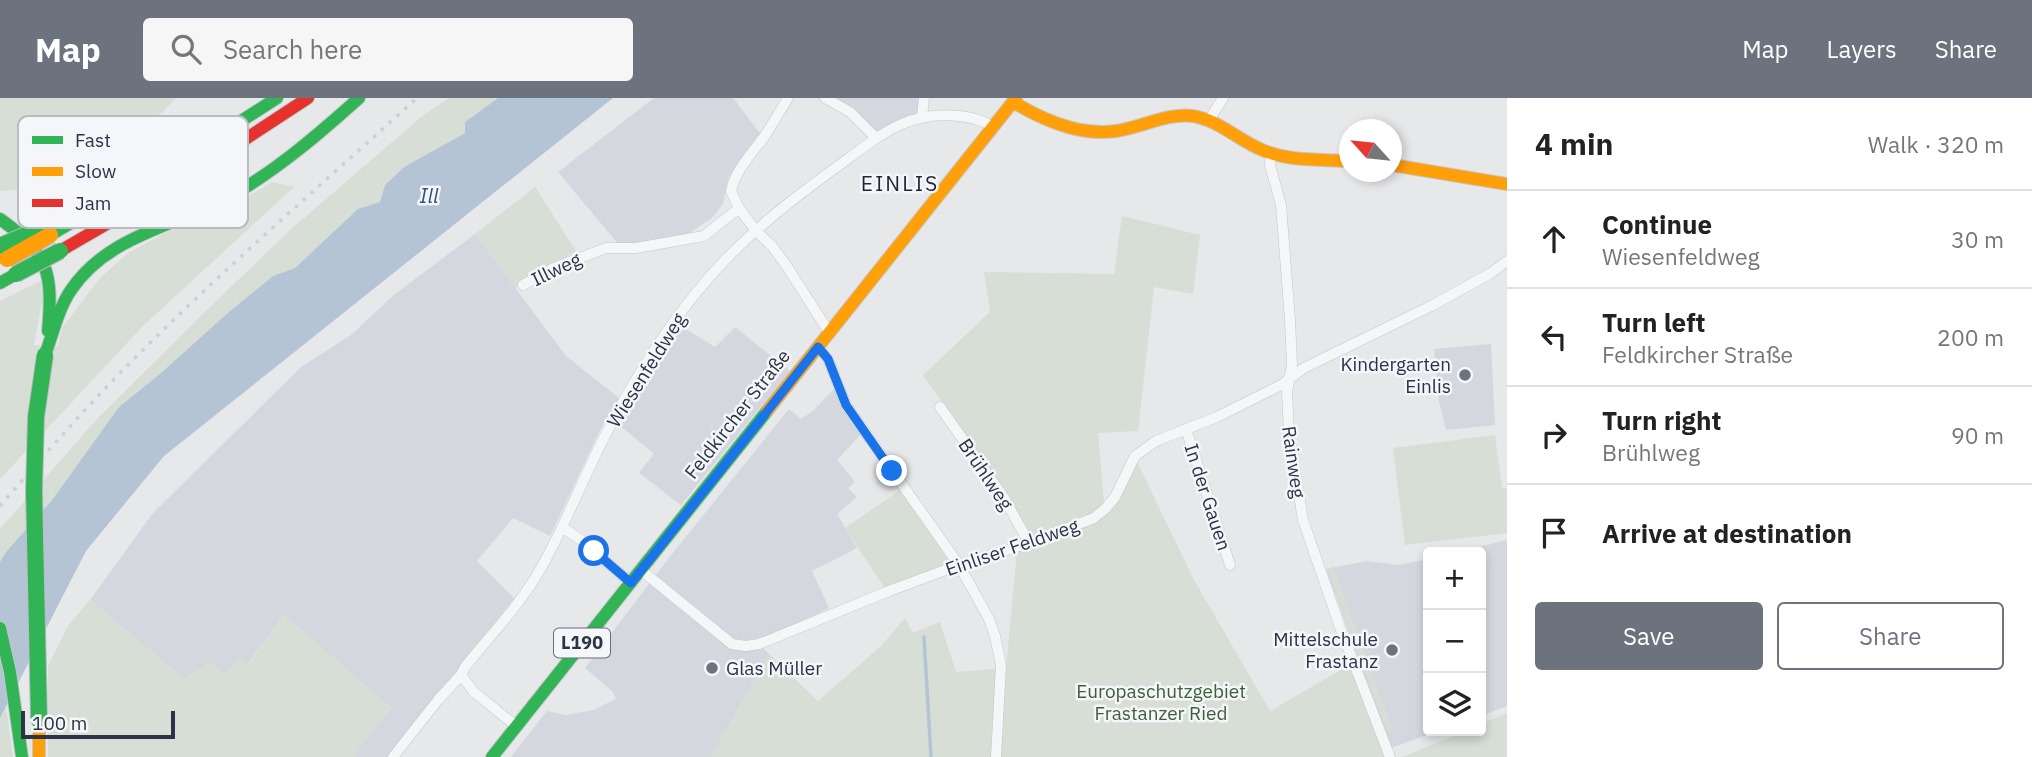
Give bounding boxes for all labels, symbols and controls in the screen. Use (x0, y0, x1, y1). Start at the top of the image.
search box (143, 18, 633, 81)
text: Map (35, 28, 101, 71)
icon: search (167, 30, 205, 68)
text: Search here (223, 32, 362, 66)
text: Map (1742, 33, 1789, 65)
text: Layers (1827, 33, 1897, 65)
text: Share (1935, 33, 1997, 65)
legend (18, 116, 248, 228)
north arrow (1339, 119, 1402, 182)
text: 4 min (1535, 124, 1613, 163)
text: Fast (75, 128, 111, 152)
text: Walk · 320 m (1868, 129, 2004, 159)
text: Slow (75, 159, 116, 183)
district label: EINLIS (861, 169, 939, 197)
water label: Ill (419, 181, 439, 209)
text: Jam (75, 191, 111, 215)
text: Continue (1602, 207, 1712, 241)
icon: ahead (1535, 220, 1573, 258)
text: 30 m (1951, 224, 2004, 254)
text: Wiesenfeldweg (1602, 241, 1760, 271)
street label: Illweg (527, 247, 585, 291)
text: Turn left (1602, 305, 1705, 339)
street label: Wiesenfeldweg (601, 308, 691, 432)
icon: left (1535, 318, 1573, 356)
text: 200 m (1937, 322, 2004, 352)
text: Feldkircher Straße (1602, 339, 1793, 369)
street label: Feldkircher Straße (679, 344, 795, 484)
place label: Kindergarten Einlis (1340, 352, 1451, 398)
marker: Kindergarten Einlis (1457, 367, 1473, 383)
text: Turn right (1602, 403, 1721, 437)
icon: right (1535, 416, 1573, 454)
text: 90 m (1951, 420, 2004, 450)
street label: Rainweg (1277, 424, 1311, 500)
street label: Brühlweg (953, 434, 1019, 514)
text: Brühlweg (1602, 437, 1700, 467)
street label: In der Gauen (1179, 440, 1237, 554)
route end (876, 455, 907, 486)
street label: Einliser Feldweg (942, 513, 1082, 581)
icon: arrive (1535, 514, 1573, 552)
text: Arrive at destination (1602, 516, 1852, 550)
route start (578, 535, 609, 566)
map controls (1423, 547, 1486, 736)
button: + (1423, 547, 1486, 610)
button: Save (1535, 602, 1763, 670)
button: Share (1777, 602, 2004, 670)
button: − (1423, 610, 1486, 673)
place label: Mittelschule Frastanz (1273, 627, 1378, 673)
road number: L190 (554, 628, 610, 658)
marker: Mittelschule Frastanz (1384, 642, 1400, 658)
place label: Glas Müller (726, 656, 822, 680)
marker: Glas Müller (704, 660, 720, 676)
button: layers (1423, 673, 1486, 736)
park label: Europaschutzgebiet Frastanzer Ried (1076, 679, 1246, 725)
scale bar (21, 708, 175, 740)
text: 100 m (32, 711, 87, 735)

